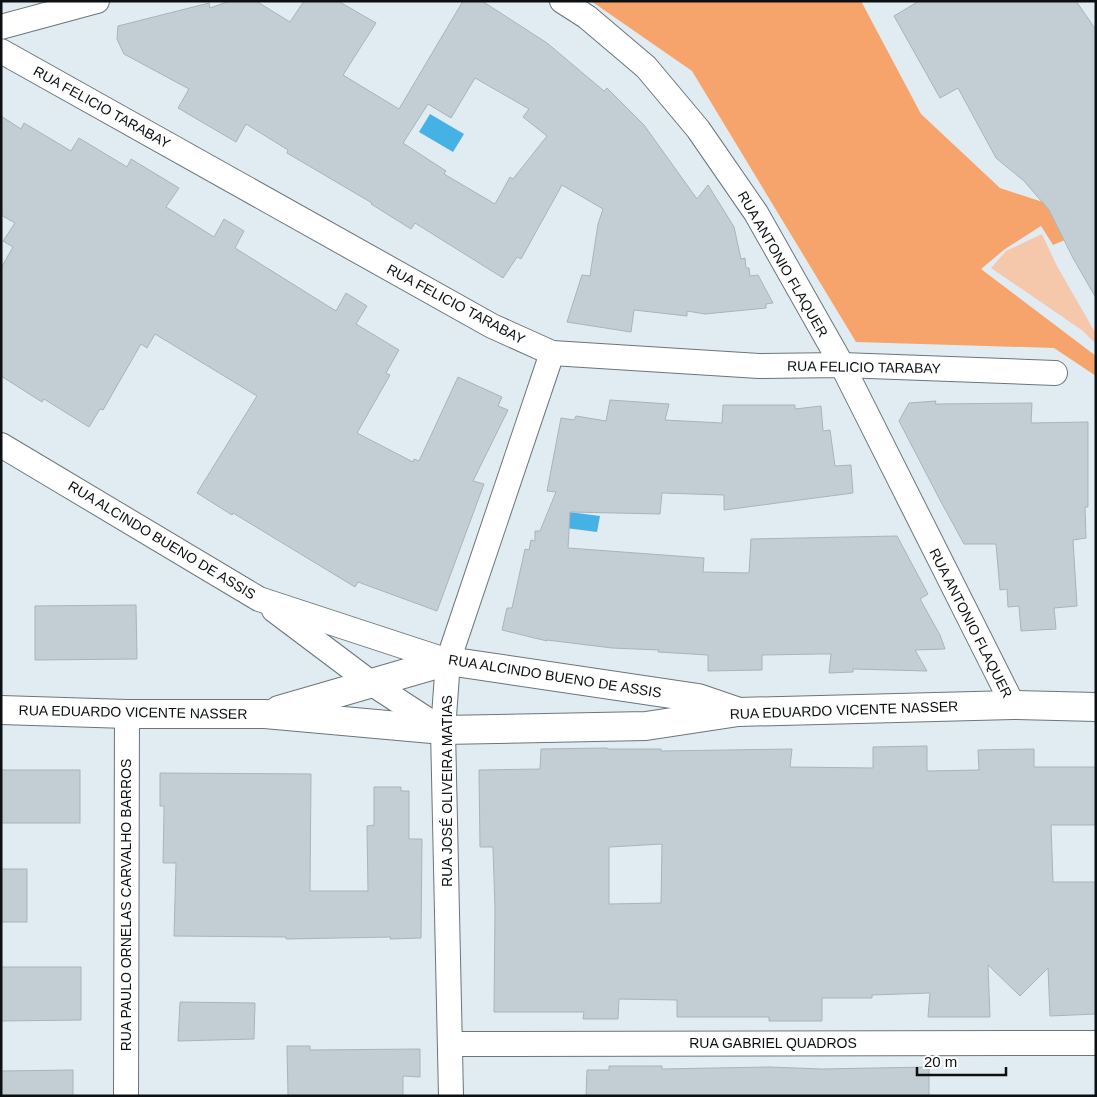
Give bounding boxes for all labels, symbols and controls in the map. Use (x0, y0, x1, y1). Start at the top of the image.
street label: RUA FELICIO TARABAY (31, 63, 174, 152)
street label: RUA ANTONIO FLAQUER (735, 188, 831, 340)
street label: RUA FELICIO TARABAY (384, 261, 528, 348)
street label: RUA FELICIO TARABAY (787, 358, 942, 376)
street label: RUA ALCINDO BUENO DE ASSIS (66, 478, 258, 602)
street label: RUA ANTONIO FLAQUER (926, 546, 1016, 700)
street label: RUA ALCINDO BUENO DE ASSIS (447, 651, 663, 701)
street label: RUA JOSÉ OLIVEIRA MATIAS (439, 695, 455, 887)
street label: RUA EDUARDO VICENTE NASSER (729, 698, 959, 722)
street label: RUA EDUARDO VICENTE NASSER (19, 702, 247, 722)
street label: RUA PAULO ORNELAS CARVALHO BARROS (118, 759, 134, 1051)
street label: RUA GABRIEL QUADROS (689, 1035, 857, 1051)
scale bar (917, 1044, 1006, 1076)
text: 20 m (924, 1053, 957, 1070)

